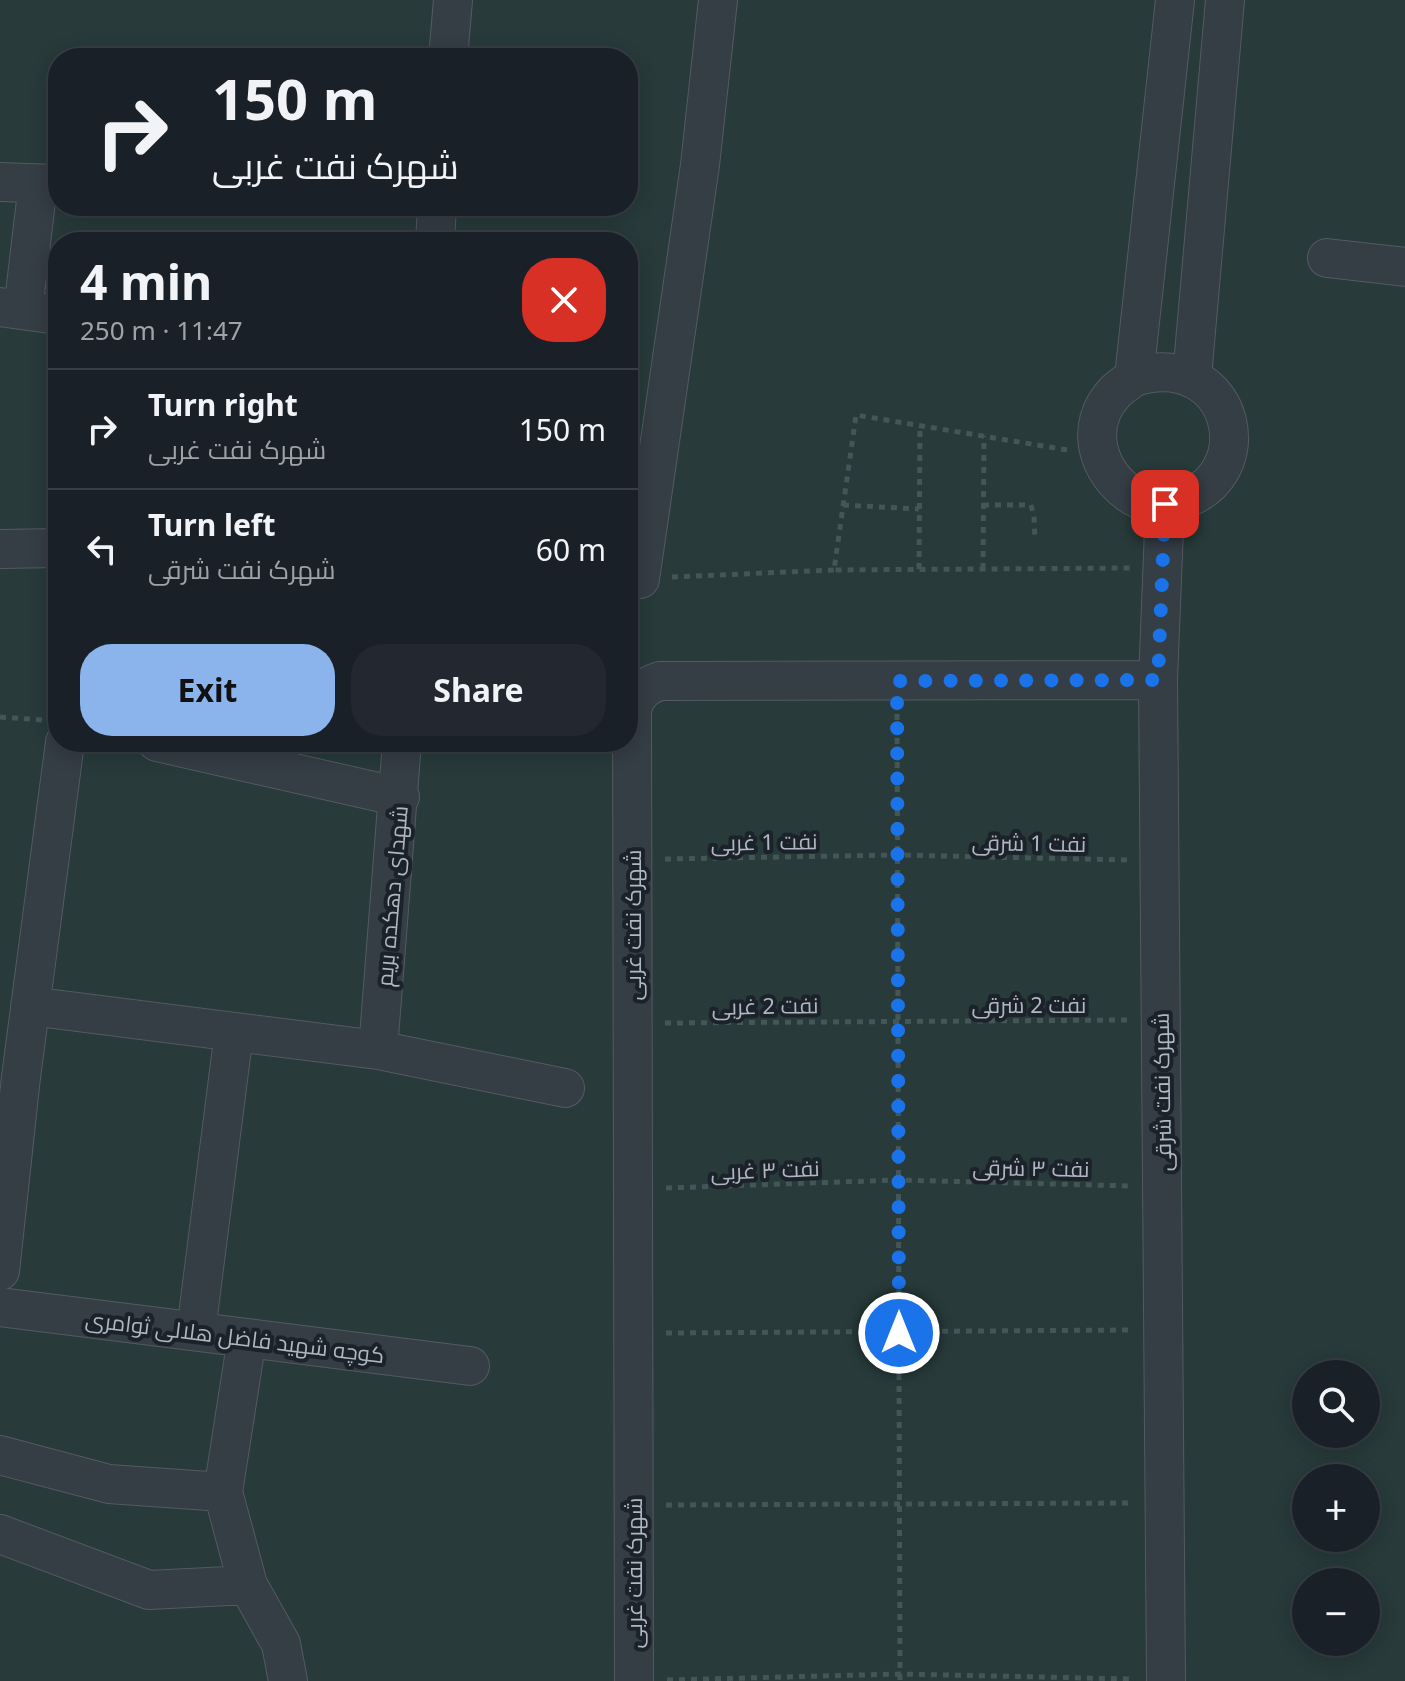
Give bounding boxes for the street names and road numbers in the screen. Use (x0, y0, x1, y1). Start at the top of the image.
street label: شهدای دهکده بریم (368, 804, 416, 988)
street label: نفت 1 غربی (710, 825, 818, 857)
street label: نفت 1 شرقی (971, 826, 1087, 858)
street label: شهرک نفت غربی (617, 850, 647, 1000)
street label: نفت 2 غربی (711, 989, 819, 1021)
street label: نفت 2 شرقی (972, 989, 1086, 1019)
street label: شهرک نفت شرقی (1145, 1012, 1177, 1172)
street label: نفت ۳ شرقی (972, 1151, 1090, 1183)
street label: نفت ۳ غربی (710, 1152, 820, 1186)
street label: کوچه شهید فاضل هلالی ثوامری (84, 1303, 386, 1370)
street label: شهرک نفت غربی (618, 1498, 648, 1648)

